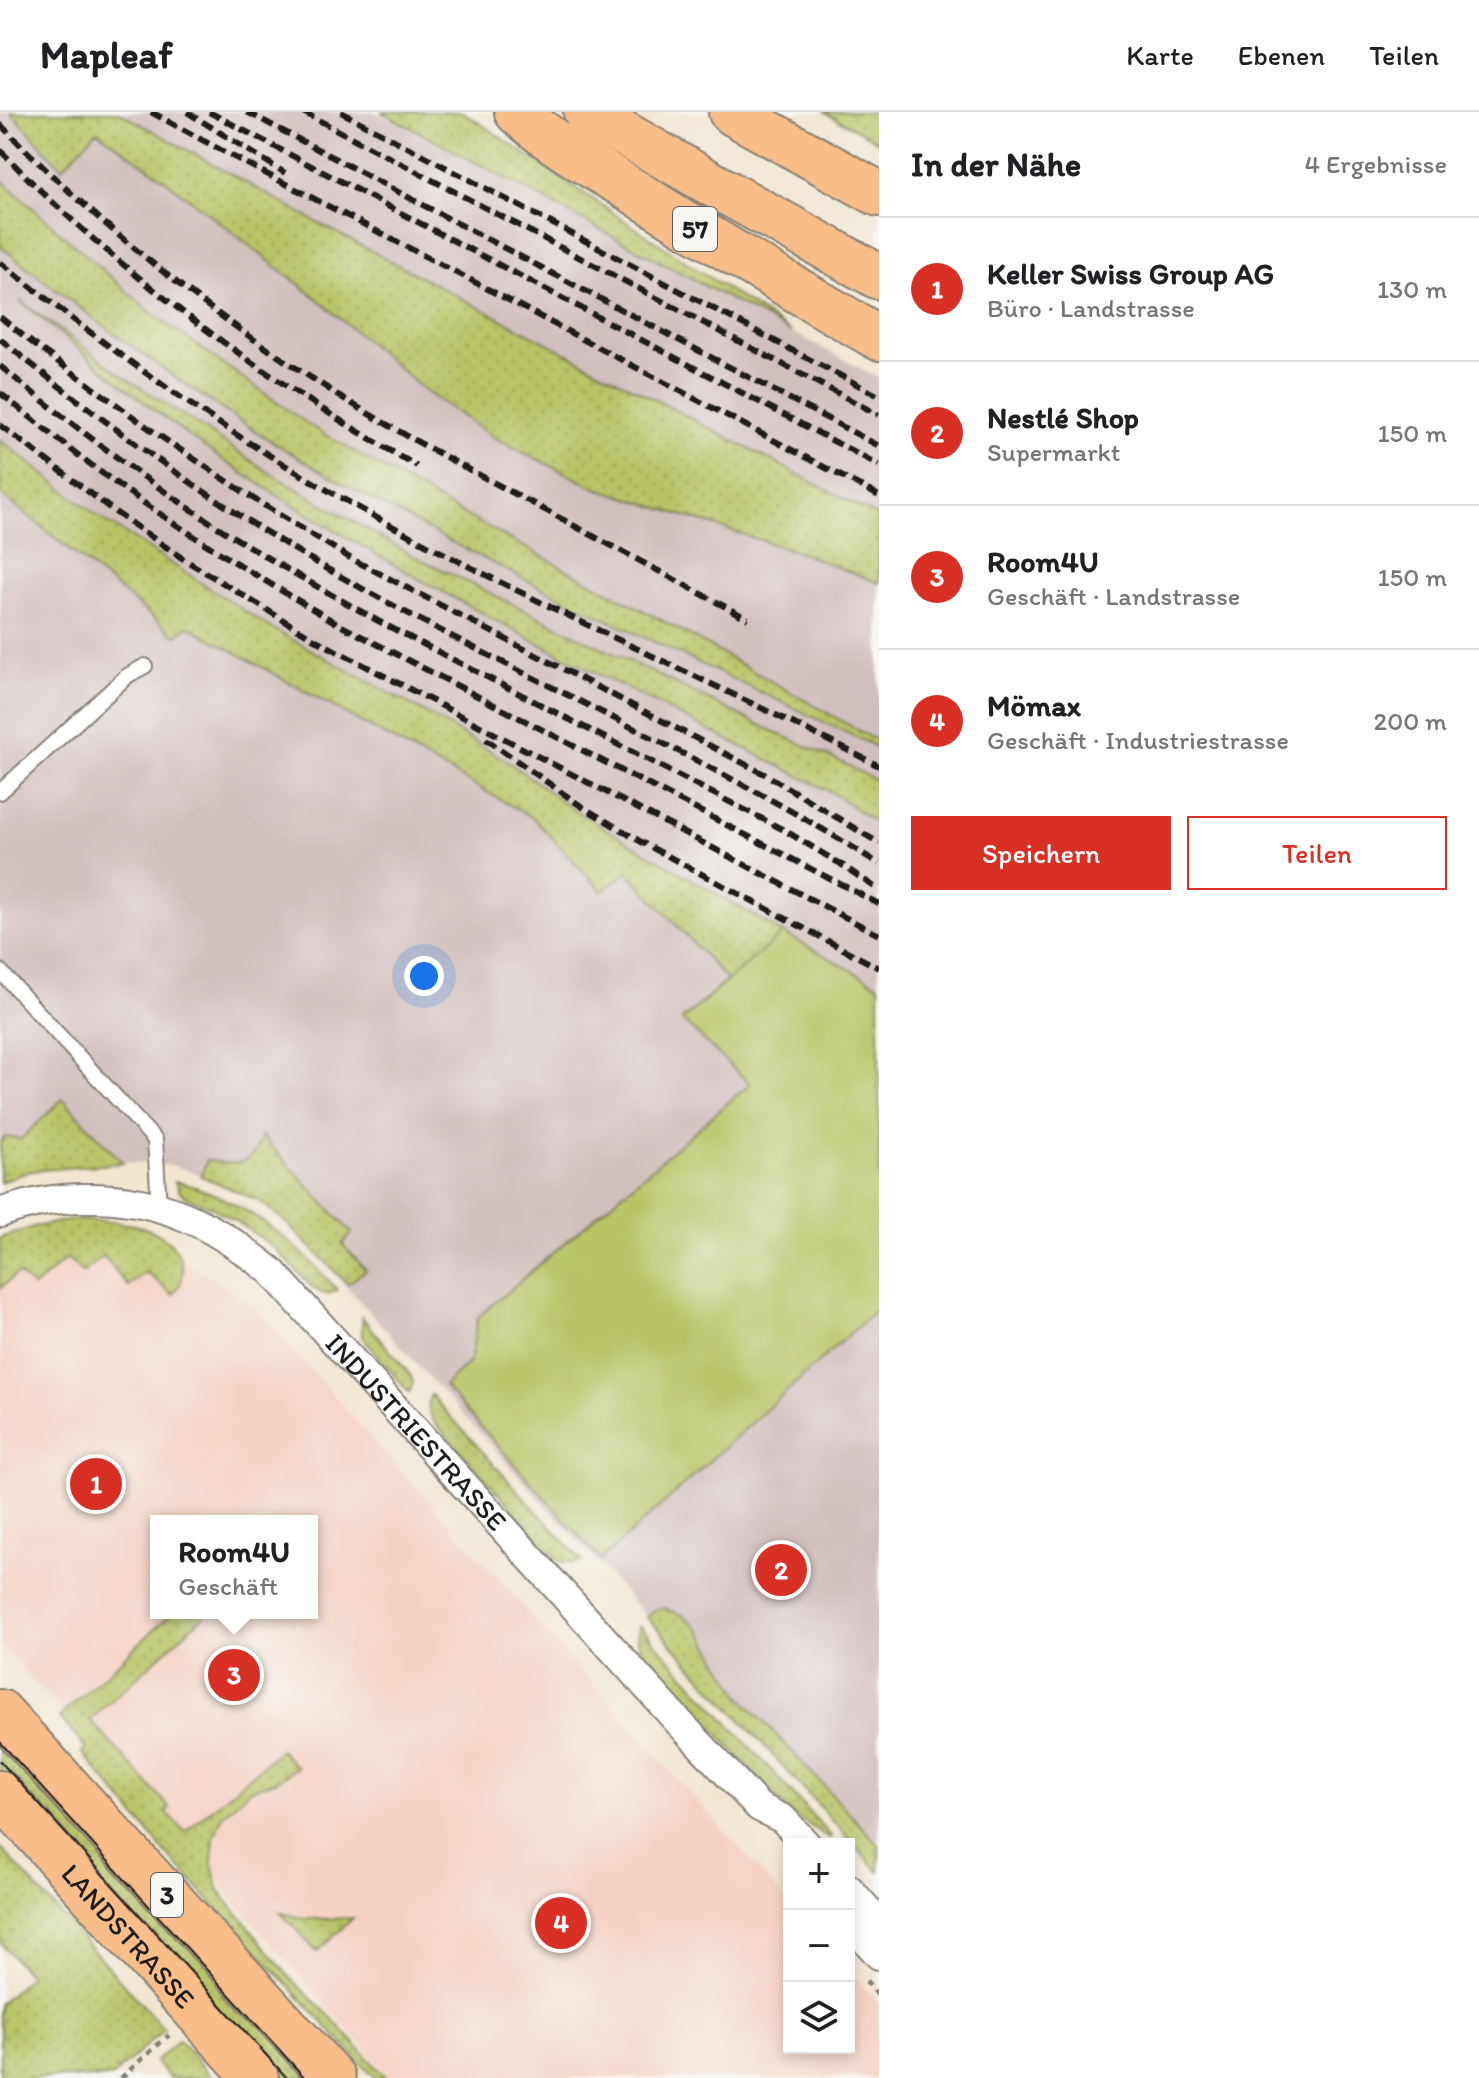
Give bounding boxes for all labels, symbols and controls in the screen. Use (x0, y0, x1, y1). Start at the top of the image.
text: Mapleaf (40, 32, 173, 78)
text: Karte (1126, 38, 1194, 72)
text: Ebenen (1238, 38, 1325, 72)
text: Teilen (1369, 38, 1439, 72)
text: In der Nähe (911, 144, 1081, 185)
text: 4 Ergebnisse (1305, 148, 1447, 180)
road number: 57 (673, 207, 717, 251)
text: Keller Swiss Group AG (987, 255, 1274, 292)
text: 1 (931, 273, 943, 305)
text: 130 m (1377, 273, 1447, 305)
text: Büro · Landstrasse (987, 292, 1195, 324)
text: Nestlé Shop (987, 399, 1139, 436)
text: 2 (930, 417, 944, 449)
text: 150 m (1378, 417, 1447, 449)
text: Supermarkt (987, 436, 1121, 468)
text: Room4U (987, 543, 1099, 580)
text: 3 (930, 561, 944, 593)
text: 150 m (1378, 561, 1447, 593)
text: Geschäft · Landstrasse (987, 580, 1240, 612)
text: Mömax (987, 687, 1081, 724)
text: 4 (929, 705, 945, 737)
text: 200 m (1374, 705, 1447, 737)
text: Geschäft · Industriestrasse (987, 724, 1289, 756)
button: Speichern (911, 816, 1171, 890)
button: Teilen (1187, 816, 1447, 890)
your location (404, 956, 444, 996)
street label: INDUSTRIESTRASSE (319, 1326, 514, 1537)
pin: 1 (70, 1454, 122, 1514)
popup (150, 1515, 318, 1619)
text: Room4U (178, 1533, 290, 1570)
pin: 2 (755, 1540, 807, 1600)
text: Geschäft (178, 1570, 278, 1602)
pin: 3 (208, 1645, 260, 1705)
map controls (783, 1838, 855, 2054)
button: + (783, 1838, 855, 1910)
street label: LANDSTRASSE (54, 1856, 202, 2015)
road number: 3 (151, 1873, 183, 1917)
pin: 4 (535, 1893, 587, 1953)
button: − (783, 1910, 855, 1982)
button: layers (783, 1982, 855, 2054)

